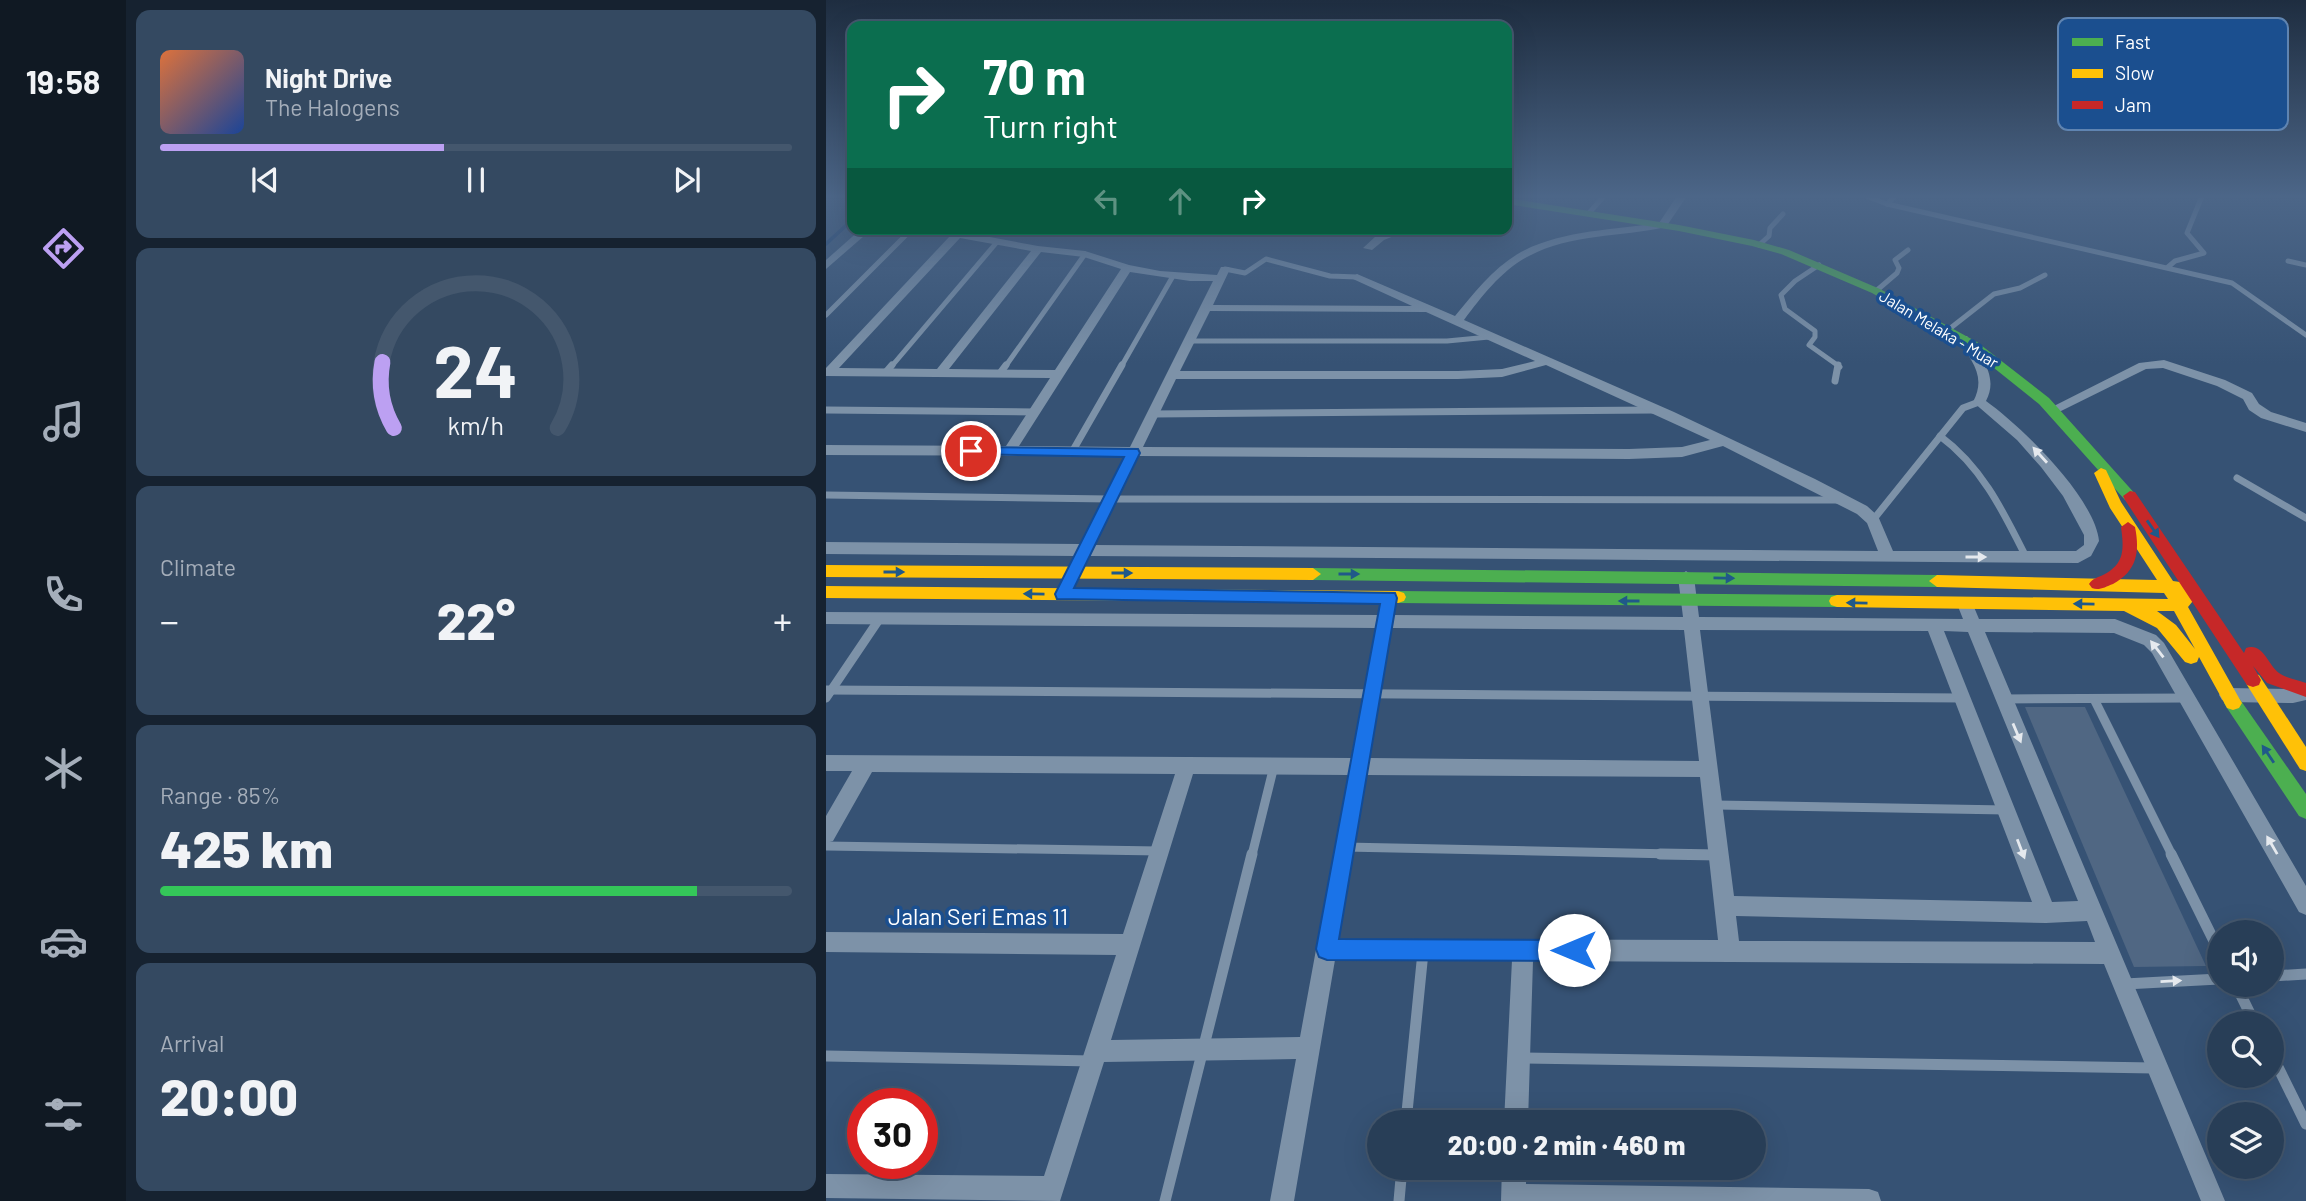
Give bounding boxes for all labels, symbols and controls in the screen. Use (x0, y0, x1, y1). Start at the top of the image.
legend (2058, 18, 2288, 130)
text: Fast (2115, 30, 2151, 53)
text: 70 m (983, 46, 1086, 105)
icon: right (868, 49, 959, 140)
text: Slow (2115, 61, 2154, 84)
text: 19:58 (26, 62, 100, 100)
text: Night Drive (265, 62, 392, 93)
text: The Halogens (265, 93, 400, 121)
text: Jam (2115, 93, 2151, 116)
text: Turn right (983, 106, 1118, 144)
icon: previous (246, 161, 284, 199)
icon: pause (457, 161, 495, 199)
icon: next (668, 161, 706, 199)
icon: left (1088, 182, 1126, 220)
icon: ahead (1161, 182, 1199, 220)
icon: right (1234, 182, 1272, 220)
icon: directions (39, 224, 88, 273)
street label: Jalan Melaka - Muar (1876, 285, 2002, 372)
text: 24 (434, 326, 518, 414)
icon: music (39, 397, 88, 446)
text: km/h (448, 410, 504, 440)
pin (941, 421, 1001, 481)
icon: arrive (952, 432, 990, 470)
one-way arrow (2033, 446, 2048, 463)
one-way arrow (2146, 520, 2160, 538)
one-way arrow (1966, 551, 1988, 563)
text: Climate (160, 553, 236, 581)
one-way arrow (883, 566, 905, 577)
one-way arrow (1111, 567, 1133, 579)
one-way arrow (1338, 569, 1360, 580)
icon: phone (39, 570, 88, 619)
one-way arrow (1713, 572, 1735, 583)
text: 22° (437, 588, 515, 650)
one-way arrow (1023, 588, 1045, 600)
one-way arrow (1618, 595, 1640, 606)
text: − (160, 597, 179, 643)
text: + (773, 597, 792, 643)
one-way arrow (1845, 597, 1867, 609)
one-way arrow (2073, 598, 2095, 610)
one-way arrow (2149, 641, 2164, 659)
one-way arrow (2012, 723, 2023, 744)
icon: climate (39, 744, 88, 793)
one-way arrow (2261, 745, 2275, 763)
text: Range · 85% (160, 781, 280, 809)
text: 425 km (160, 816, 333, 878)
one-way arrow (2266, 836, 2278, 855)
one-way arrow (2016, 839, 2027, 860)
street label: Jalan Seri Emas 11 (888, 902, 1068, 930)
position arrow (1537, 913, 1611, 987)
icon: car (39, 917, 88, 966)
map controls (2207, 920, 2284, 1179)
button: sound (2207, 920, 2284, 997)
one-way arrow (2160, 976, 2182, 987)
button: search (2207, 1011, 2284, 1088)
text: Arrival (160, 1029, 224, 1057)
text: 20:00 (160, 1064, 298, 1126)
speed limit sign: 30 (847, 1088, 938, 1179)
icon: filters (39, 1090, 88, 1139)
button: layers (2207, 1102, 2284, 1179)
text: 20:00 · 2 min · 460 m (1448, 1129, 1685, 1160)

